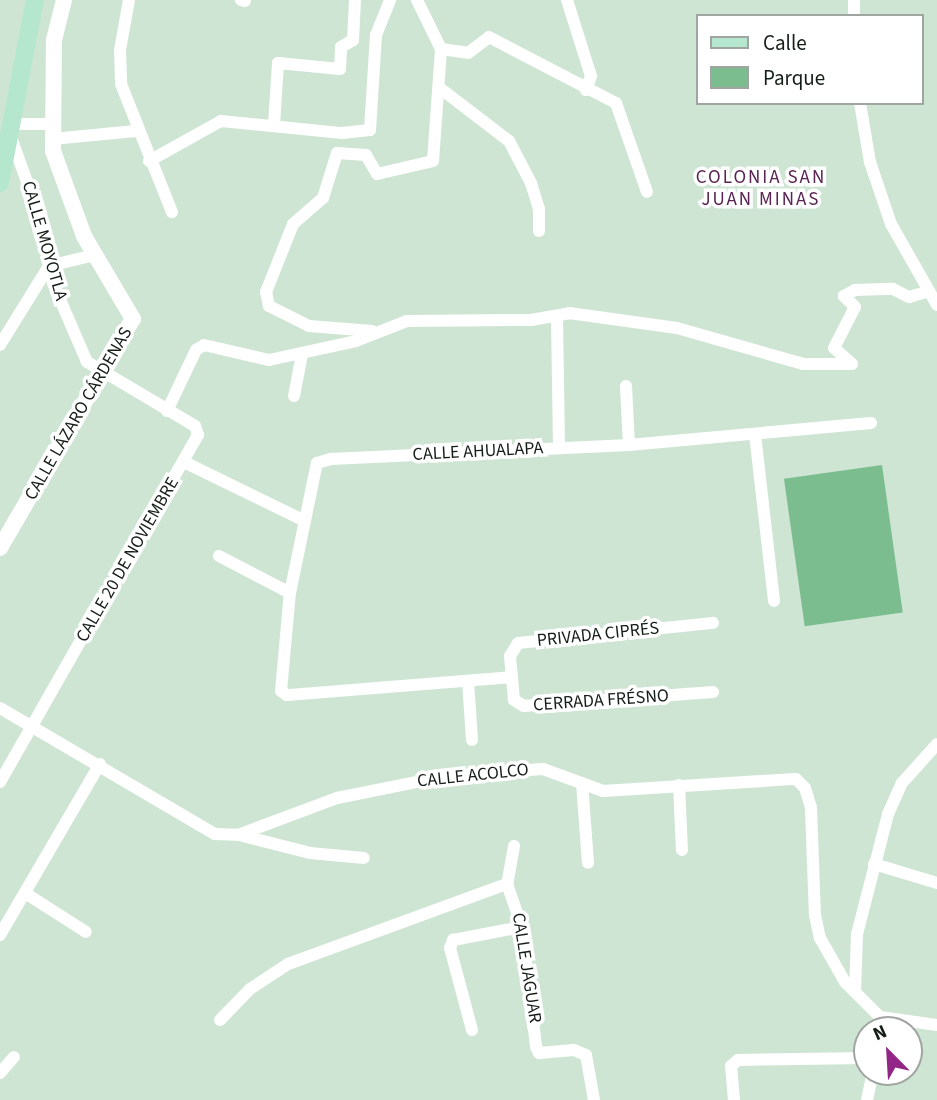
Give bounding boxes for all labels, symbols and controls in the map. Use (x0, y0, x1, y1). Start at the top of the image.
legend (696, 14, 923, 105)
text: Calle (763, 28, 807, 58)
text: Parque (763, 63, 825, 93)
district label: COLONIA SAN JUAN MINAS (697, 167, 825, 211)
street label: CALLE MOYOTLA (17, 179, 71, 303)
street label: CALLE LÁZARO CÁRDENAS (21, 324, 137, 504)
street label: CALLE AHUALAPA (412, 438, 544, 466)
street label: CALLE 20 DE NOVIEMBRE (72, 474, 184, 646)
street label: PRIVADA CIPRÉS (536, 618, 660, 652)
street label: CERRADA FRÉSNO (532, 685, 670, 717)
street label: CALLE ACOLCO (416, 759, 530, 793)
street label: CALLE JAGUAR (507, 911, 545, 1025)
north arrow (853, 1016, 923, 1086)
text: N (869, 1018, 891, 1048)

